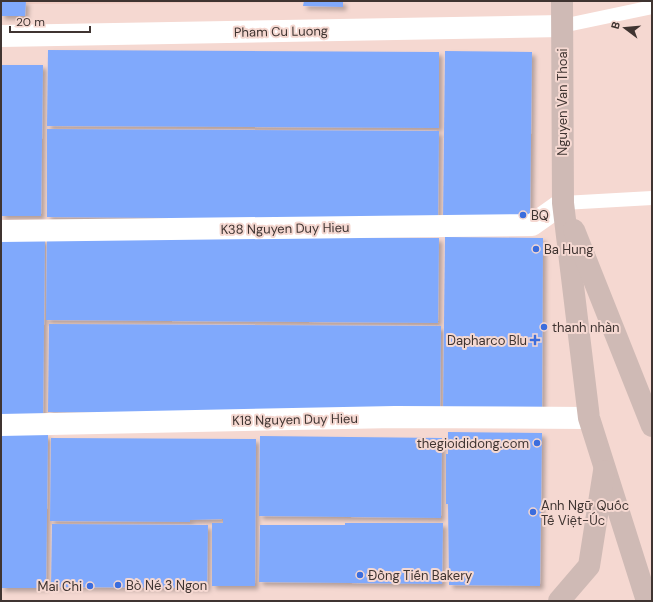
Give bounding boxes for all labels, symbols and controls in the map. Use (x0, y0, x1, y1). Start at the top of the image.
scale bar (10, 8, 90, 34)
north arrow (605, 8, 645, 48)
text: 20 m (16, 14, 45, 30)
text: B (608, 20, 623, 31)
street label: Pham Cu Luong (234, 22, 328, 41)
street label: Nguyen Van Thoai (554, 48, 571, 156)
place label: BQ (531, 207, 549, 224)
marker: BQ (518, 210, 528, 220)
street label: K38 Nguyen Duy Hieu (220, 219, 350, 238)
place label: Ba Hung (544, 241, 593, 258)
marker: Ba Hung (531, 244, 541, 254)
place label: thanh nhàn (552, 319, 620, 336)
marker: thanh nhàn (539, 322, 549, 332)
place label: Dapharco Blu (447, 332, 527, 349)
marker: Dapharco Blu (530, 335, 540, 345)
street label: K18 Nguyen Duy Hieu (232, 410, 358, 429)
place label: thegioididong.com (417, 435, 529, 452)
marker: thegioididong.com (532, 438, 542, 448)
place label: Anh Ngữ Quốc Tế Việt-Úc (541, 497, 629, 529)
marker: Anh Ngữ Quốc Tế Việt-Úc (528, 507, 538, 517)
place label: Đồng Tiến Bakery (368, 567, 472, 584)
marker: Đồng Tiến Bakery (355, 570, 365, 580)
place label: Bò Né 3 Ngon (126, 577, 207, 594)
place label: Mai Chi (38, 578, 82, 595)
marker: Bò Né 3 Ngon (113, 580, 123, 590)
marker: Mai Chi (85, 581, 95, 591)

